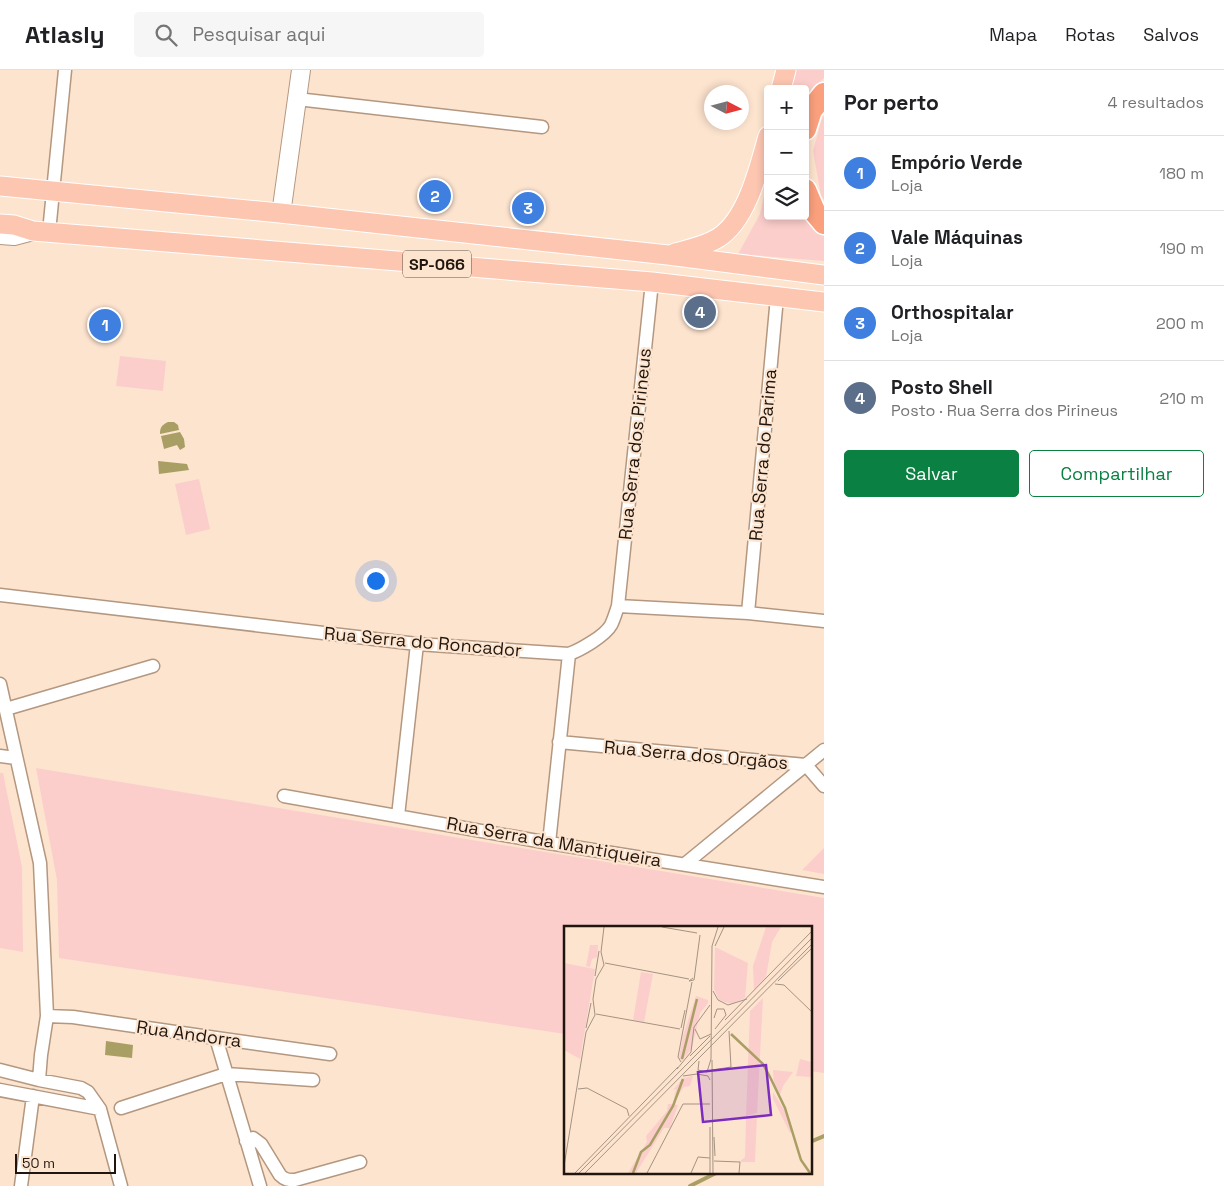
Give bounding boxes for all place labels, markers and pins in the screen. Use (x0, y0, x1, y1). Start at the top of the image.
pin: 2 (419, 177, 451, 215)
pin: 3 (512, 189, 544, 227)
pin: 4 (684, 293, 716, 331)
pin: 1 (89, 306, 121, 344)

